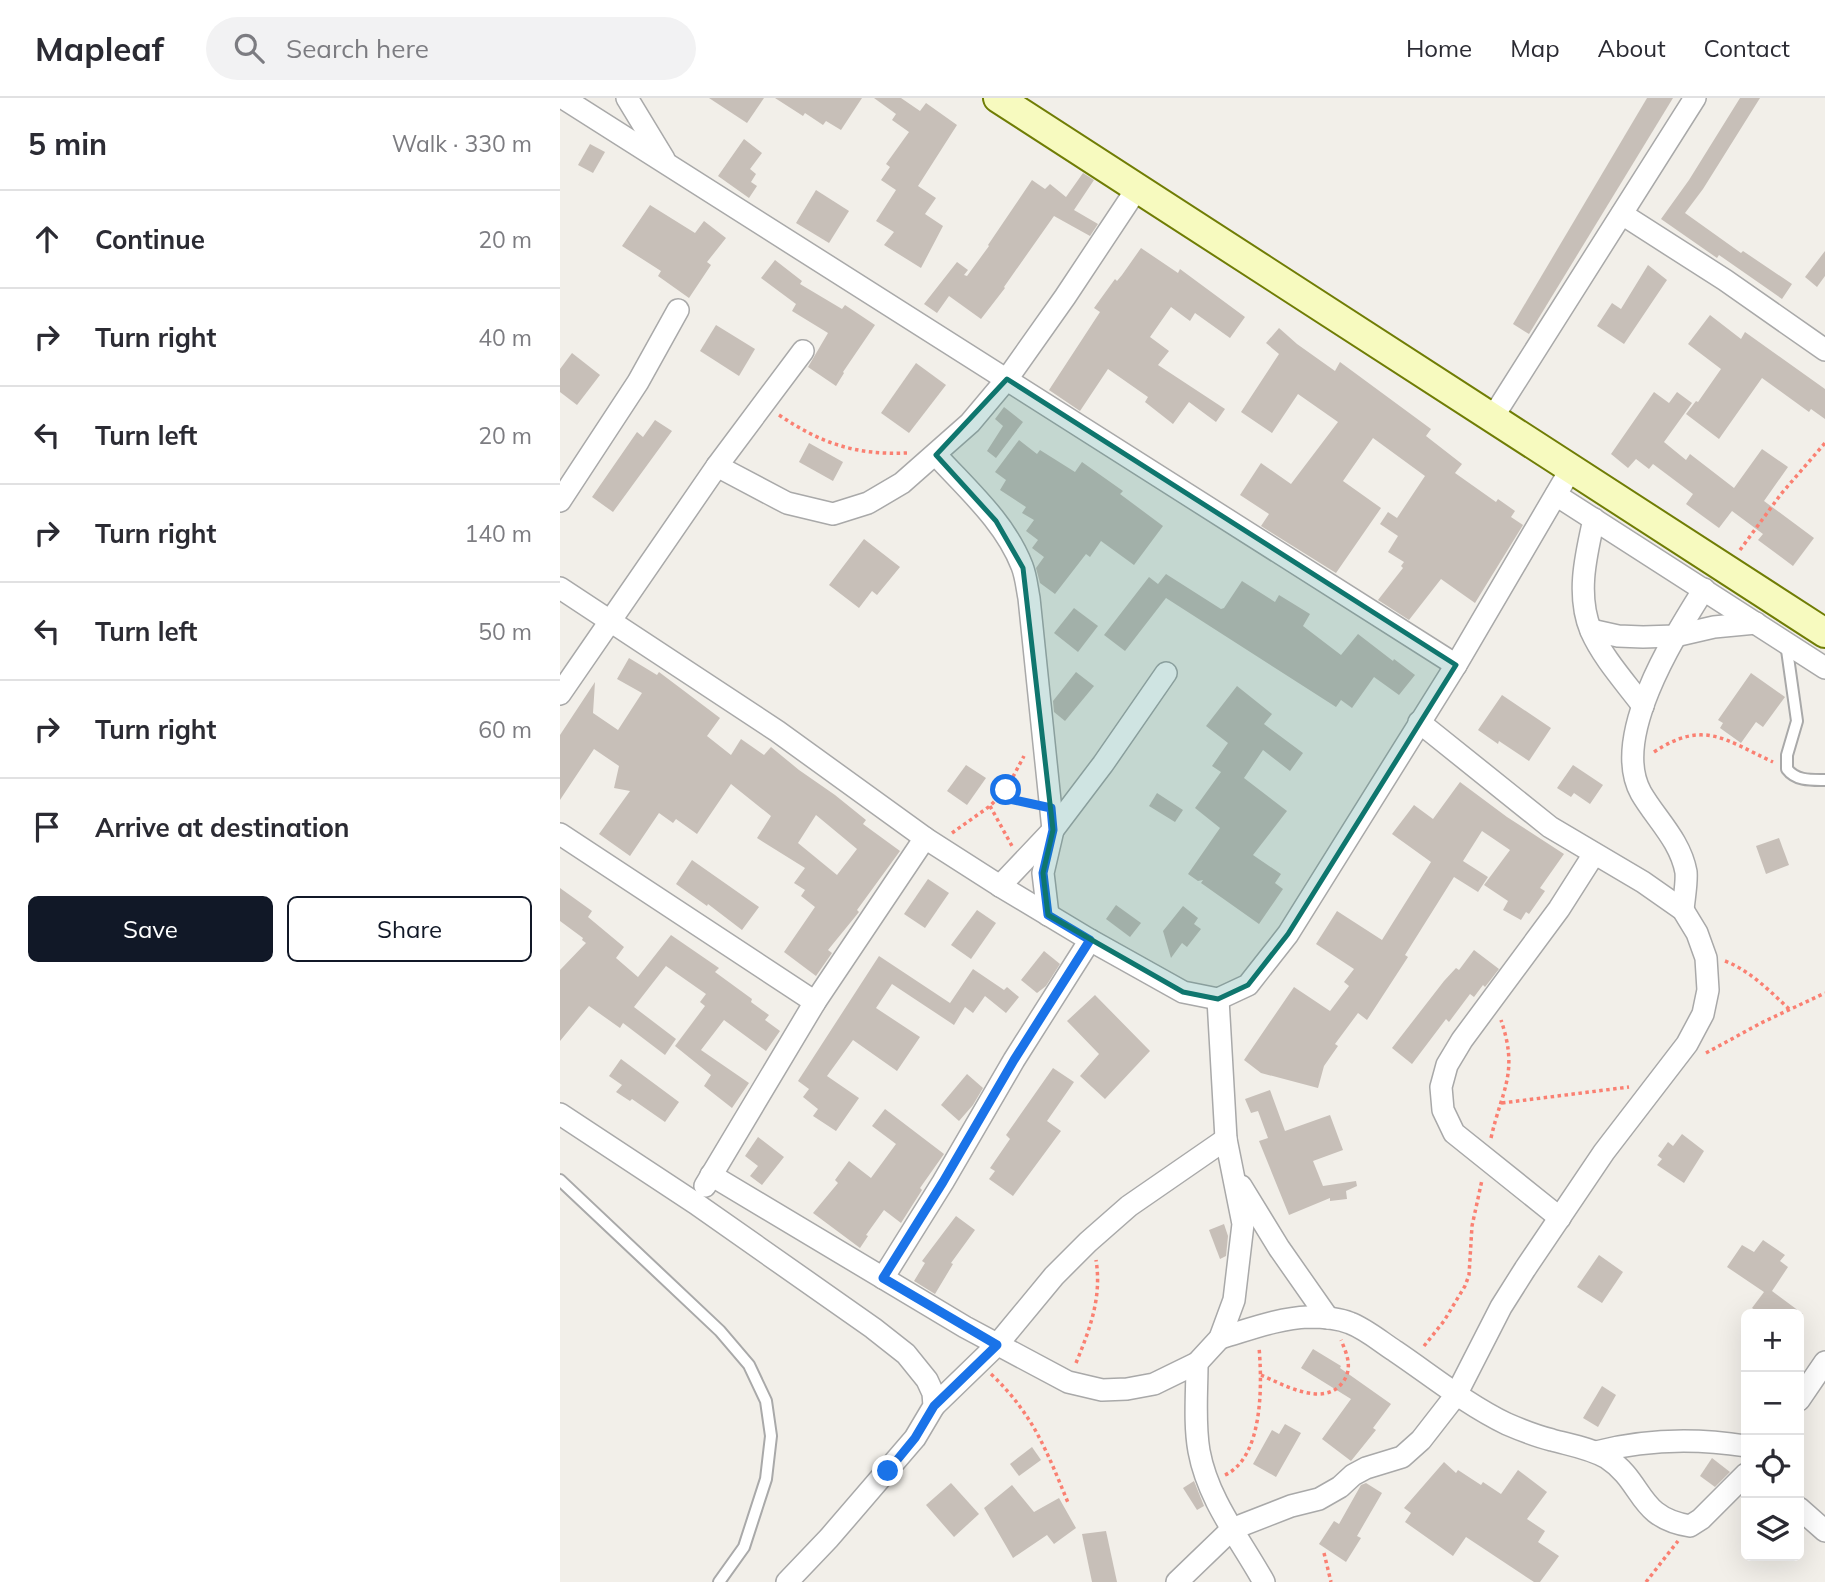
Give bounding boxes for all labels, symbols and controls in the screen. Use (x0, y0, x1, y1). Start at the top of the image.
search box (206, 17, 696, 80)
text: Mapleaf (35, 28, 164, 69)
icon: search (230, 29, 268, 67)
text: Search here (286, 32, 429, 65)
text: Home (1406, 33, 1472, 63)
text: Map (1510, 33, 1560, 63)
text: About (1598, 33, 1666, 63)
text: Contact (1704, 33, 1790, 63)
text: 5 min (28, 125, 107, 163)
text: Walk · 330 m (392, 129, 532, 158)
icon: ahead (28, 220, 66, 258)
text: Continue (95, 223, 205, 256)
text: 20 m (478, 225, 532, 254)
icon: right (28, 318, 66, 356)
text: Turn right (95, 321, 216, 354)
text: 40 m (478, 323, 532, 352)
icon: left (28, 416, 66, 454)
text: Turn left (95, 419, 197, 452)
text: 20 m (478, 421, 532, 450)
icon: right (28, 514, 66, 552)
text: Turn right (95, 517, 216, 550)
text: 140 m (464, 519, 532, 548)
icon: left (28, 612, 66, 650)
text: Turn left (95, 615, 197, 648)
text: 50 m (478, 617, 532, 646)
icon: right (28, 710, 66, 748)
text: Turn right (95, 713, 216, 746)
text: 60 m (478, 715, 532, 744)
route start (990, 774, 1021, 805)
icon: arrive (28, 808, 66, 846)
text: Arrive at destination (95, 811, 350, 844)
button: Save (28, 896, 273, 962)
button: Share (287, 896, 532, 962)
map controls (1741, 1309, 1804, 1561)
button: + (1741, 1309, 1804, 1372)
button: − (1741, 1372, 1804, 1435)
button: locate (1741, 1435, 1804, 1498)
route end (872, 1455, 903, 1486)
button: layers (1741, 1498, 1804, 1561)

